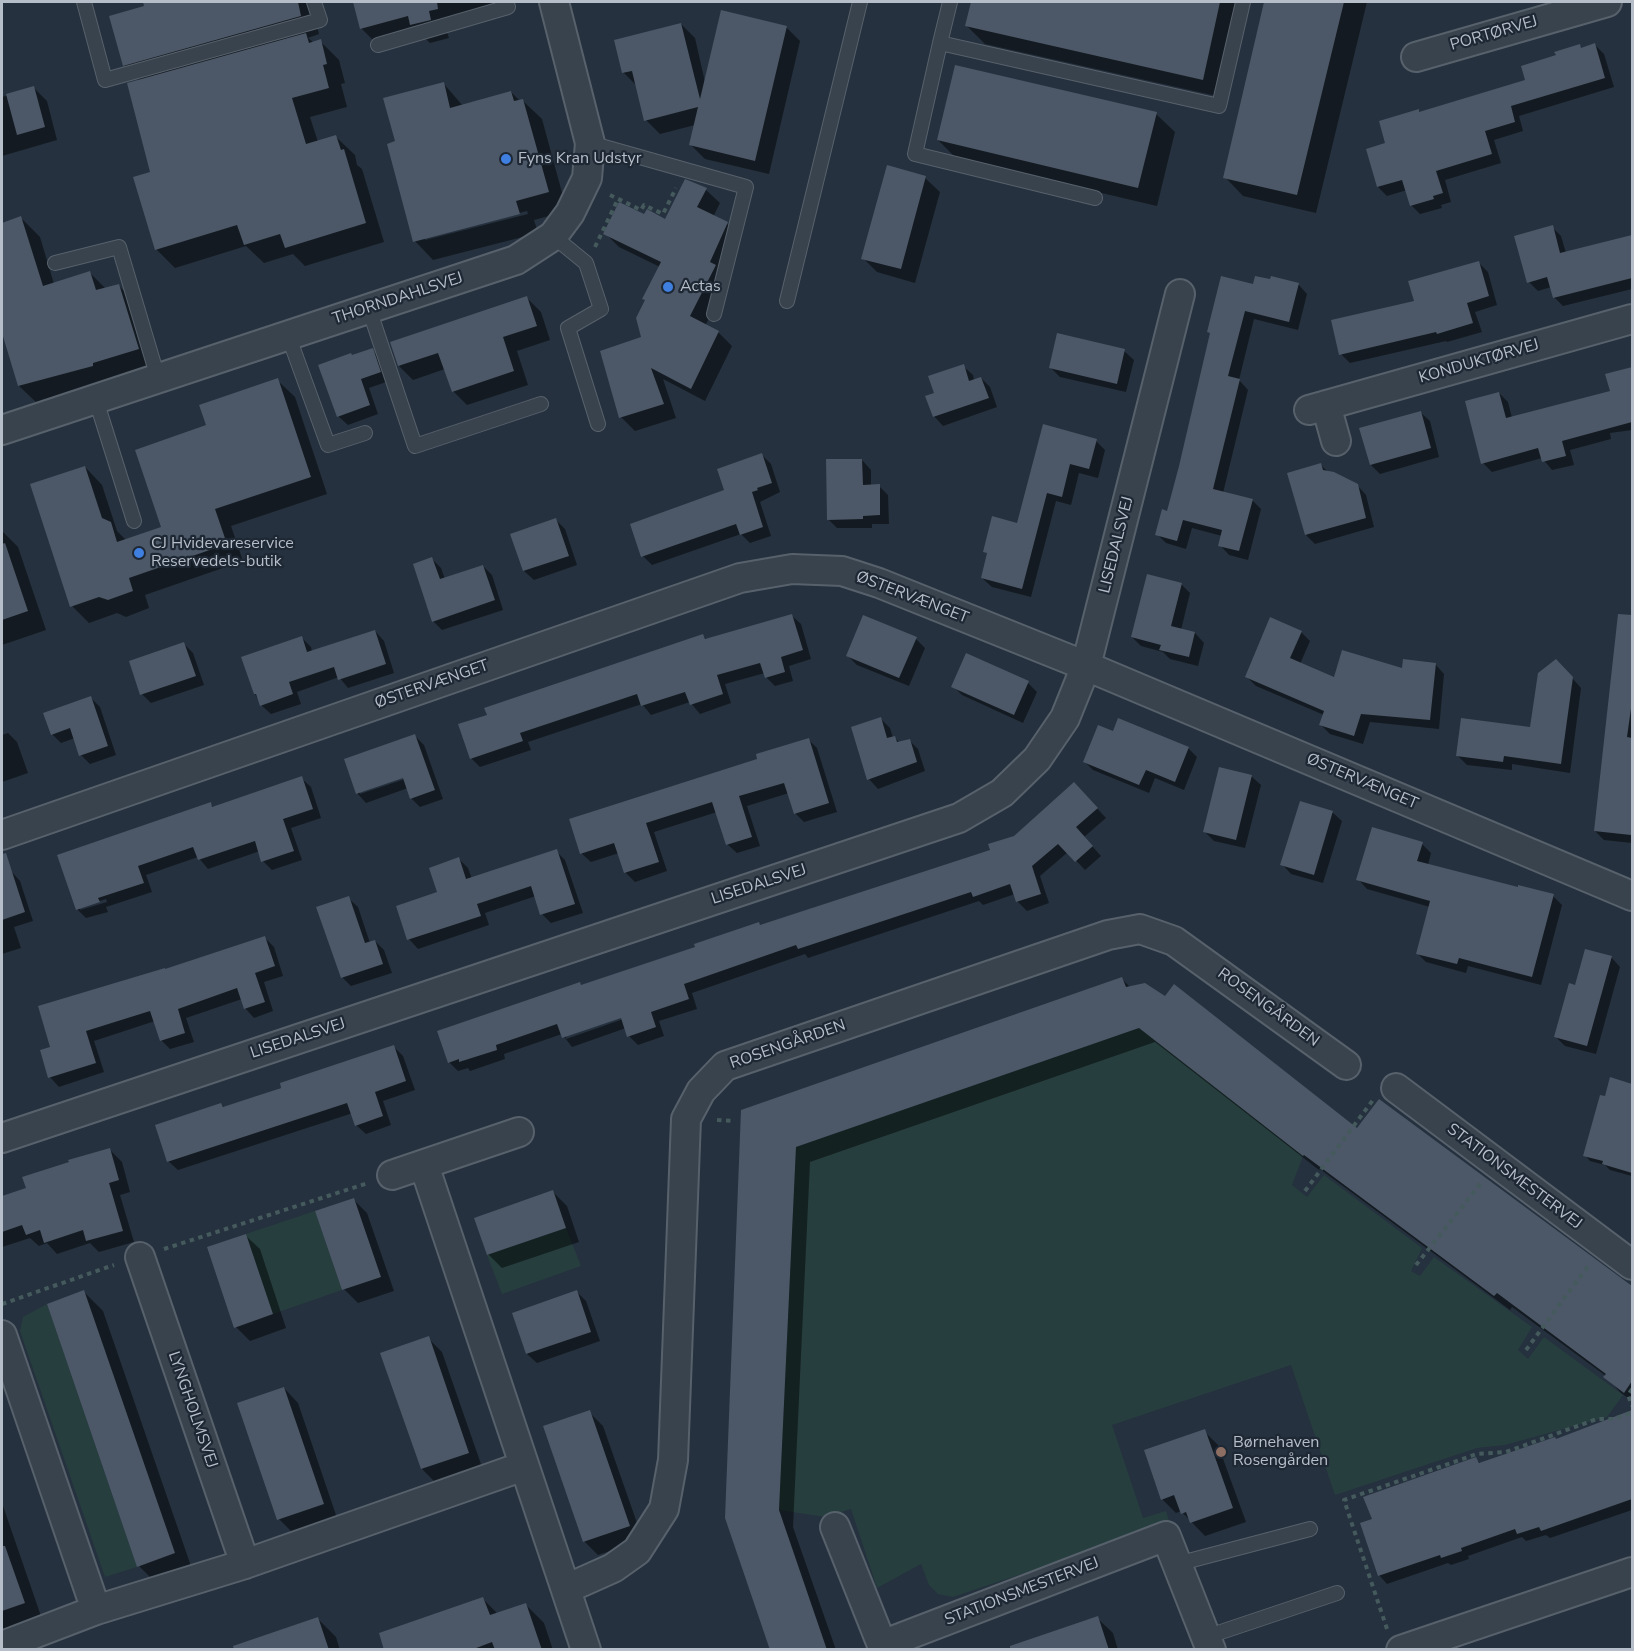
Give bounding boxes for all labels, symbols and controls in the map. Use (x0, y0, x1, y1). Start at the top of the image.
street label: PORTØRVEJ (1448, 12, 1540, 56)
place label: Fyns Kran Udstyr (518, 149, 641, 169)
marker: Fyns Kran Udstyr (499, 152, 513, 166)
street label: THORNDAHLSVEJ (330, 269, 466, 329)
place label: Actas (680, 277, 721, 297)
marker: Actas (661, 280, 675, 294)
street label: KONDUKTØRVEJ (1417, 336, 1541, 388)
street label: LISEDALSVEJ (1096, 495, 1138, 595)
place label: CJ Hvidevareservice Reservedels-butik (151, 534, 294, 572)
marker: CJ Hvidevareservice Reservedels-butik (132, 546, 146, 560)
street label: ØSTERVÆNGET (853, 568, 971, 628)
street label: ØSTERVÆNGET (372, 656, 492, 714)
street label: ØSTERVÆNGET (1303, 750, 1421, 814)
street label: LISEDALSVEJ (709, 861, 809, 909)
street label: ROSENGÅRDEN (1213, 965, 1323, 1051)
street label: LISEDALSVEJ (248, 1015, 348, 1063)
street label: ROSENGÅRDEN (728, 1016, 848, 1074)
street label: STATIONSMESTERVEJ (1443, 1120, 1585, 1234)
street label: LYNGHOLMSVEJ (163, 1349, 221, 1471)
place label: Børnehaven Rosengården (1233, 1433, 1328, 1471)
marker: Børnehaven Rosengården (1214, 1445, 1228, 1459)
street label: STATIONSMESTERVEJ (942, 1554, 1102, 1630)

